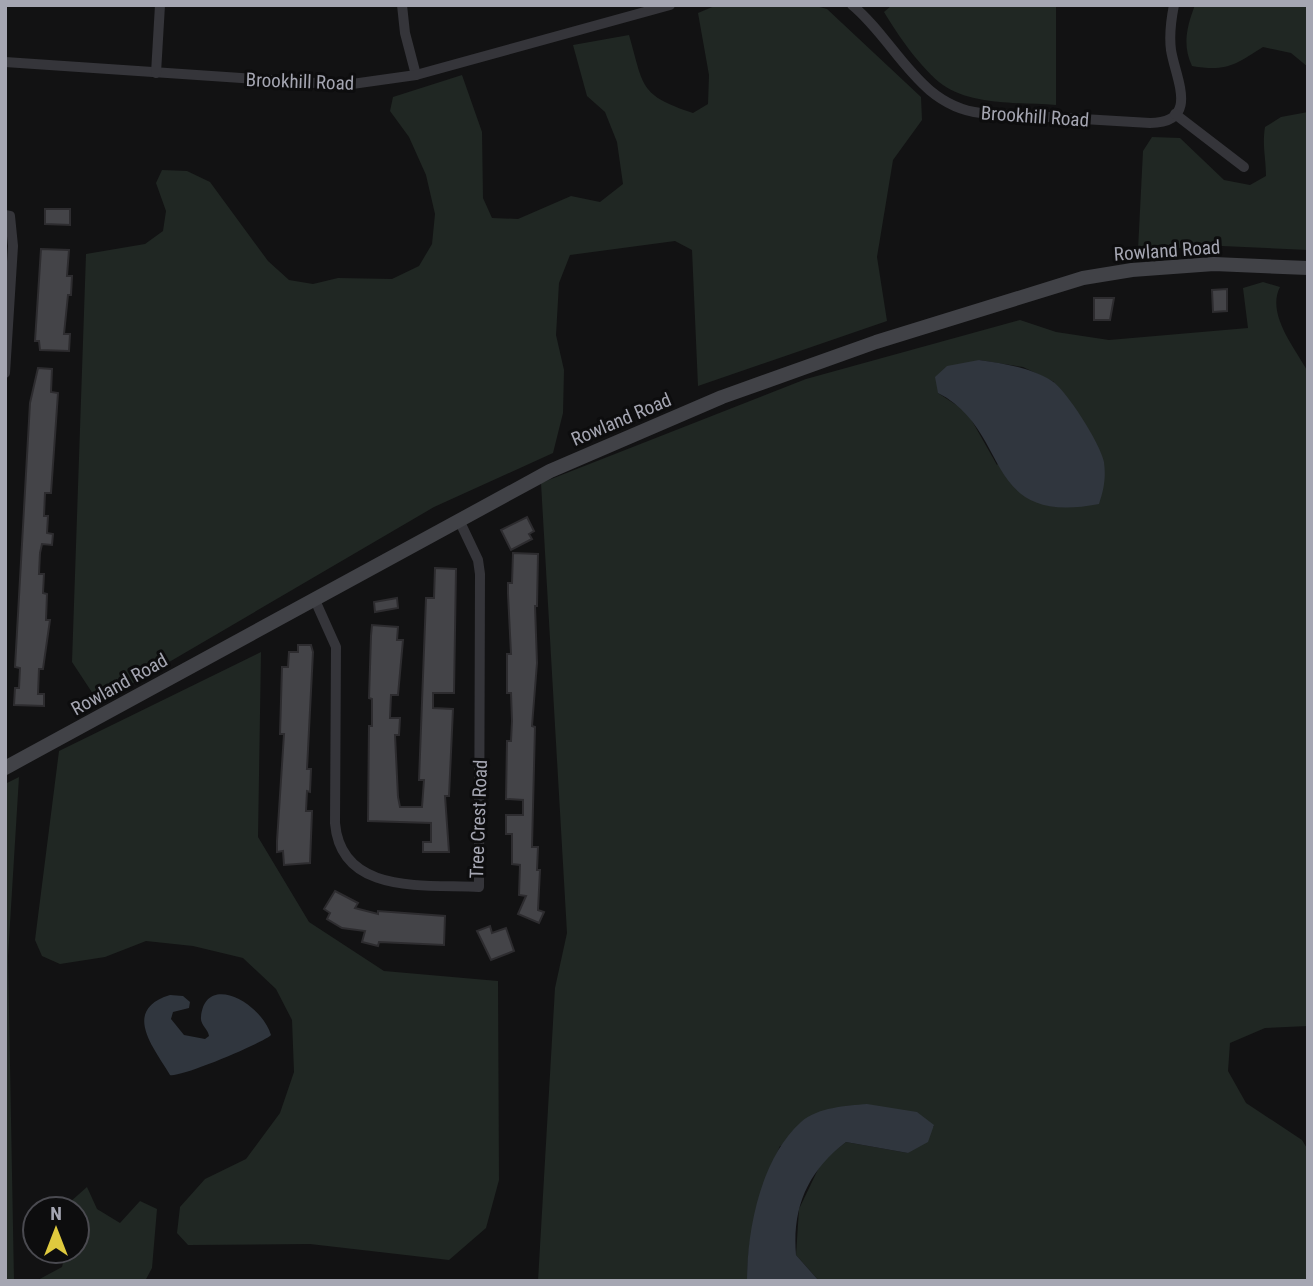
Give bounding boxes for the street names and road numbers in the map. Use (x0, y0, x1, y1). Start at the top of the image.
street label: Brookhill Road (245, 68, 355, 95)
street label: Brookhill Road (980, 101, 1090, 132)
street label: Rowland Road (1113, 235, 1221, 266)
street label: Rowland Road (568, 388, 675, 451)
street label: Rowland Road (67, 649, 171, 720)
street label: Tree Crest Road (465, 759, 492, 879)

